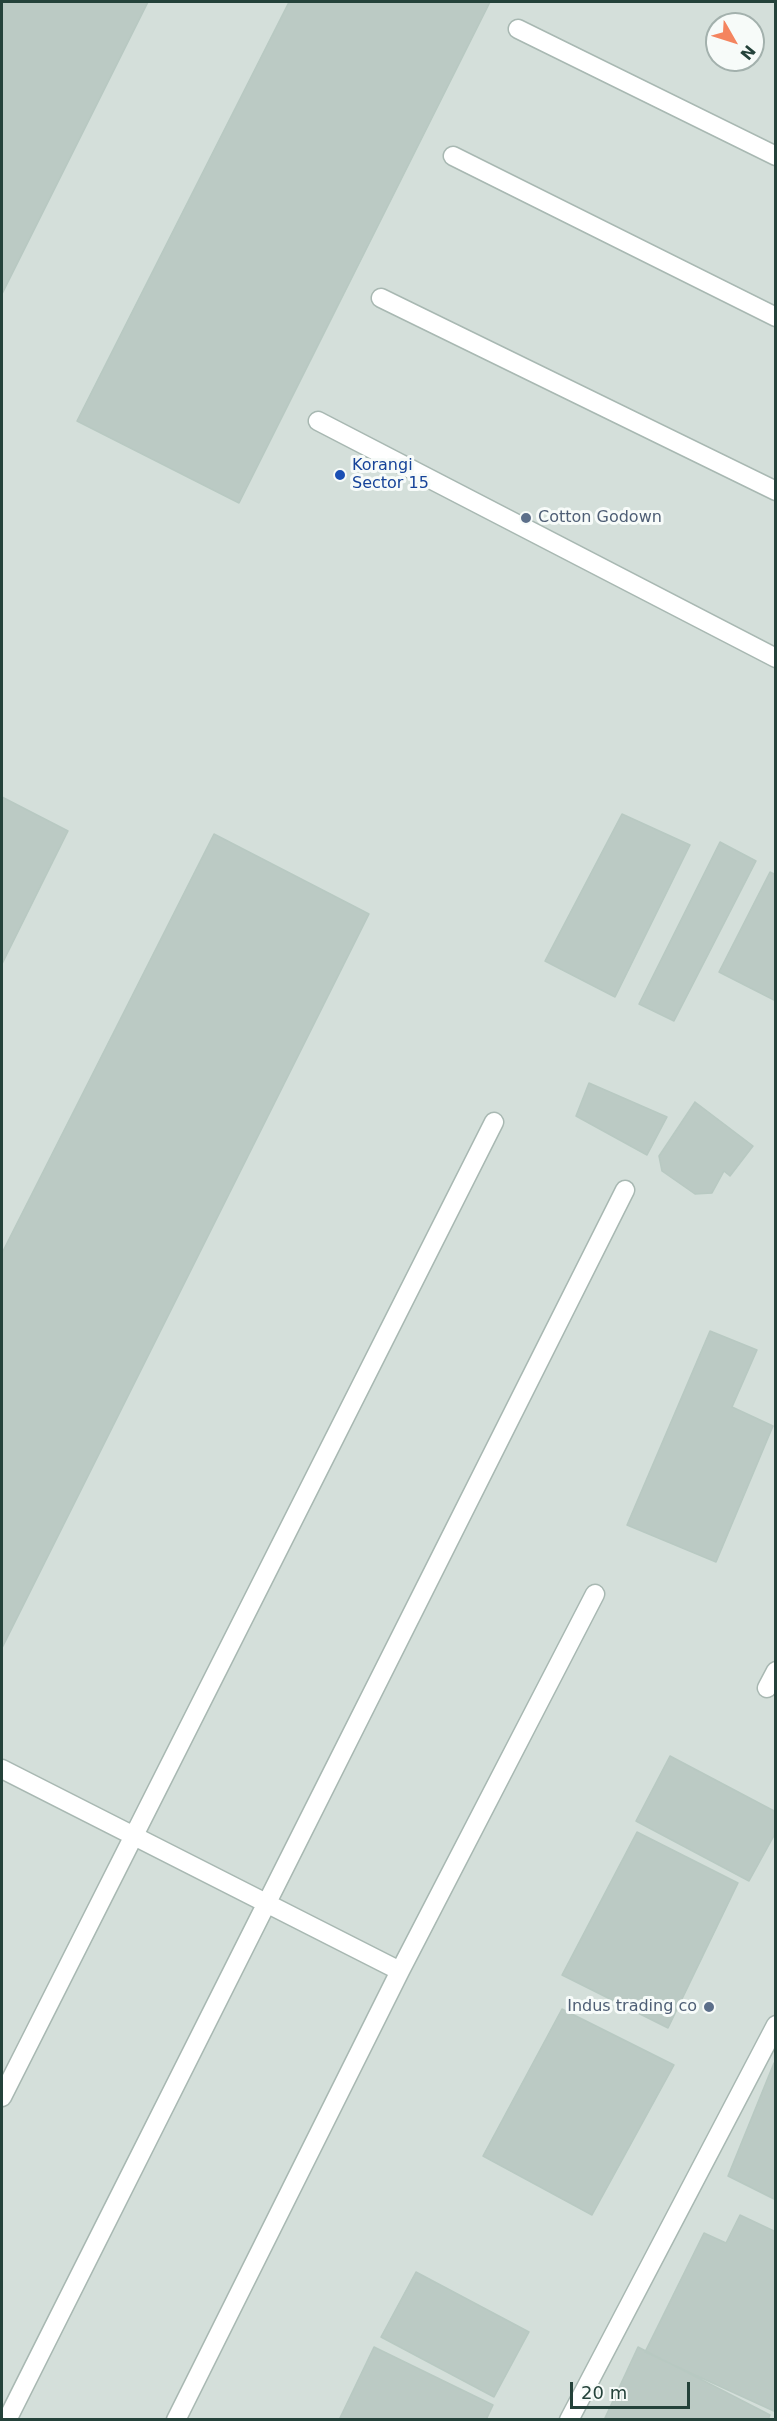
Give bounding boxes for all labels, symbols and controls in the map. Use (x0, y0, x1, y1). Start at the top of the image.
north arrow (705, 12, 765, 72)
text: N (736, 41, 759, 64)
place label: Korangi Sector 15 (352, 456, 429, 494)
marker: Korangi Sector 15 (333, 468, 347, 482)
place label: Cotton Godown (538, 508, 662, 528)
marker: Cotton Godown (519, 511, 533, 525)
place label: Indus trading co (567, 1997, 697, 2017)
marker: Indus trading co (702, 2000, 716, 2014)
scale bar (573, 2370, 693, 2408)
text: 20 m (581, 2382, 627, 2403)

